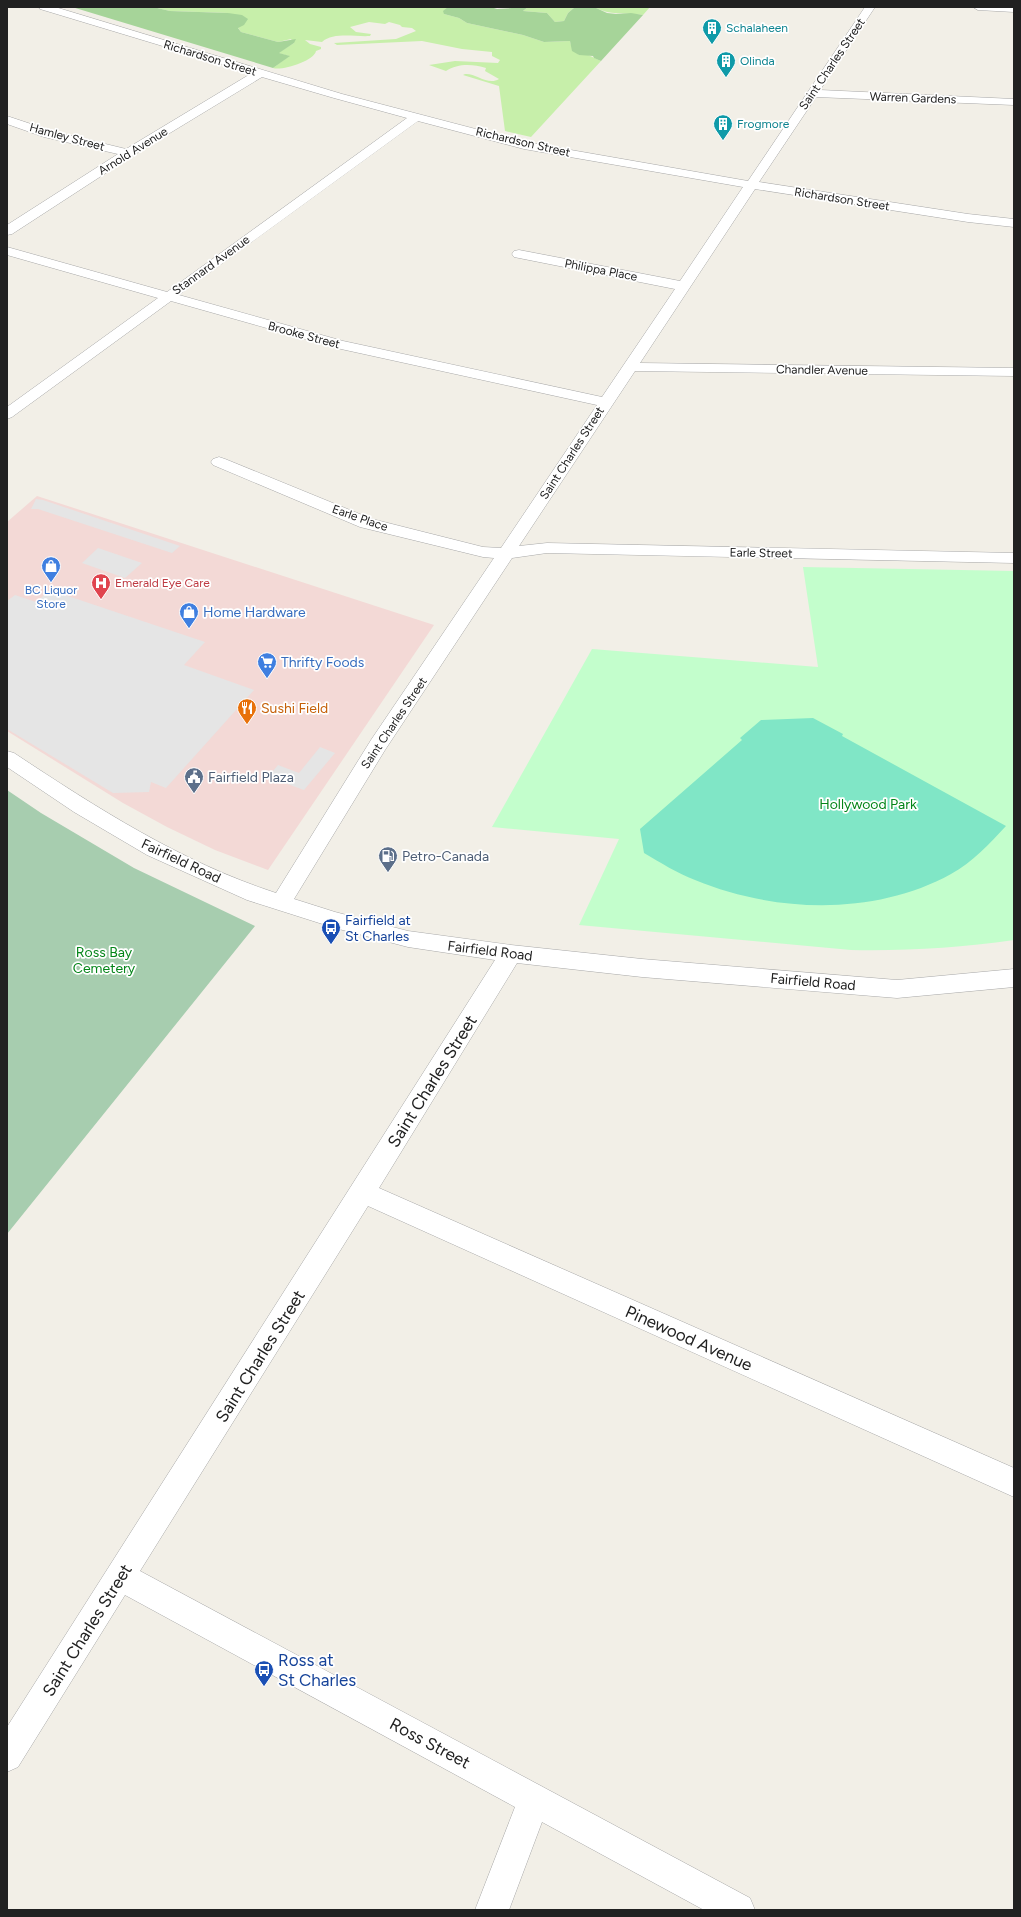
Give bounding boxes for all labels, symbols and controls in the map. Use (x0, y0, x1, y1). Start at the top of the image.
street label: Saint Charles Street (796, 15, 868, 112)
building icon: Schalaheen (701, 17, 723, 45)
place label: Schalaheen (726, 21, 788, 35)
street label: Richardson Street (162, 37, 259, 79)
building icon: Olinda (715, 50, 737, 78)
place label: Olinda (740, 54, 775, 68)
street label: Warren Gardens (869, 89, 957, 107)
building icon: Frogmore (712, 113, 734, 141)
place label: Frogmore (737, 117, 790, 131)
street label: Hamley Street (28, 120, 107, 154)
street label: Arnold Avenue (96, 124, 171, 178)
street label: Richardson Street (474, 124, 572, 160)
street label: Richardson Street (793, 185, 891, 214)
street label: Stannard Avenue (170, 232, 253, 298)
street label: Philippa Place (563, 256, 639, 284)
street label: Brooke Street (266, 319, 342, 351)
street label: Chandler Avenue (776, 362, 869, 378)
street label: Saint Charles Street (537, 404, 607, 502)
street label: Earle Place (330, 502, 390, 534)
street label: Earle Street (729, 545, 793, 561)
shop icon: BC Liquor Store (40, 555, 62, 583)
hospital icon: Emerald Eye Care (90, 572, 112, 600)
place label: Emerald Eye Care (115, 576, 210, 590)
place label: BC Liquor Store (25, 583, 77, 611)
shop icon: Home Hardware (178, 601, 200, 629)
place label: Home Hardware (203, 604, 306, 621)
supermarket icon: Thrifty Foods (256, 651, 278, 679)
place label: Thrifty Foods (281, 654, 364, 671)
street label: Saint Charles Street (358, 674, 430, 771)
restaurant icon: Sushi Field (236, 697, 258, 725)
place label: Sushi Field (261, 700, 328, 717)
public building icon: Fairfield Plaza (183, 766, 205, 794)
place label: Fairfield Plaza (208, 769, 294, 786)
park label: Hollywood Park (819, 796, 917, 813)
street label: Fairfield Road (139, 835, 223, 887)
fuel station icon: Petro-Canada (377, 845, 399, 873)
place label: Petro-Canada (402, 848, 489, 865)
place label: Fairfield at St Charles (345, 912, 411, 945)
bus stop icon: Fairfield at St Charles (320, 917, 342, 945)
street label: Fairfield Road (446, 937, 534, 965)
park label: Ross Bay Cemetery (73, 944, 136, 977)
street label: Fairfield Road (770, 970, 856, 994)
street label: Saint Charles Street (383, 1011, 481, 1151)
street label: Saint Charles Street (211, 1286, 309, 1426)
street label: Pinewood Avenue (622, 1301, 756, 1375)
street label: Saint Charles Street (38, 1560, 136, 1700)
place label: Ross at St Charles (278, 1650, 356, 1690)
bus stop icon: Ross at St Charles (253, 1659, 275, 1687)
street label: Ross Street (386, 1713, 474, 1773)

